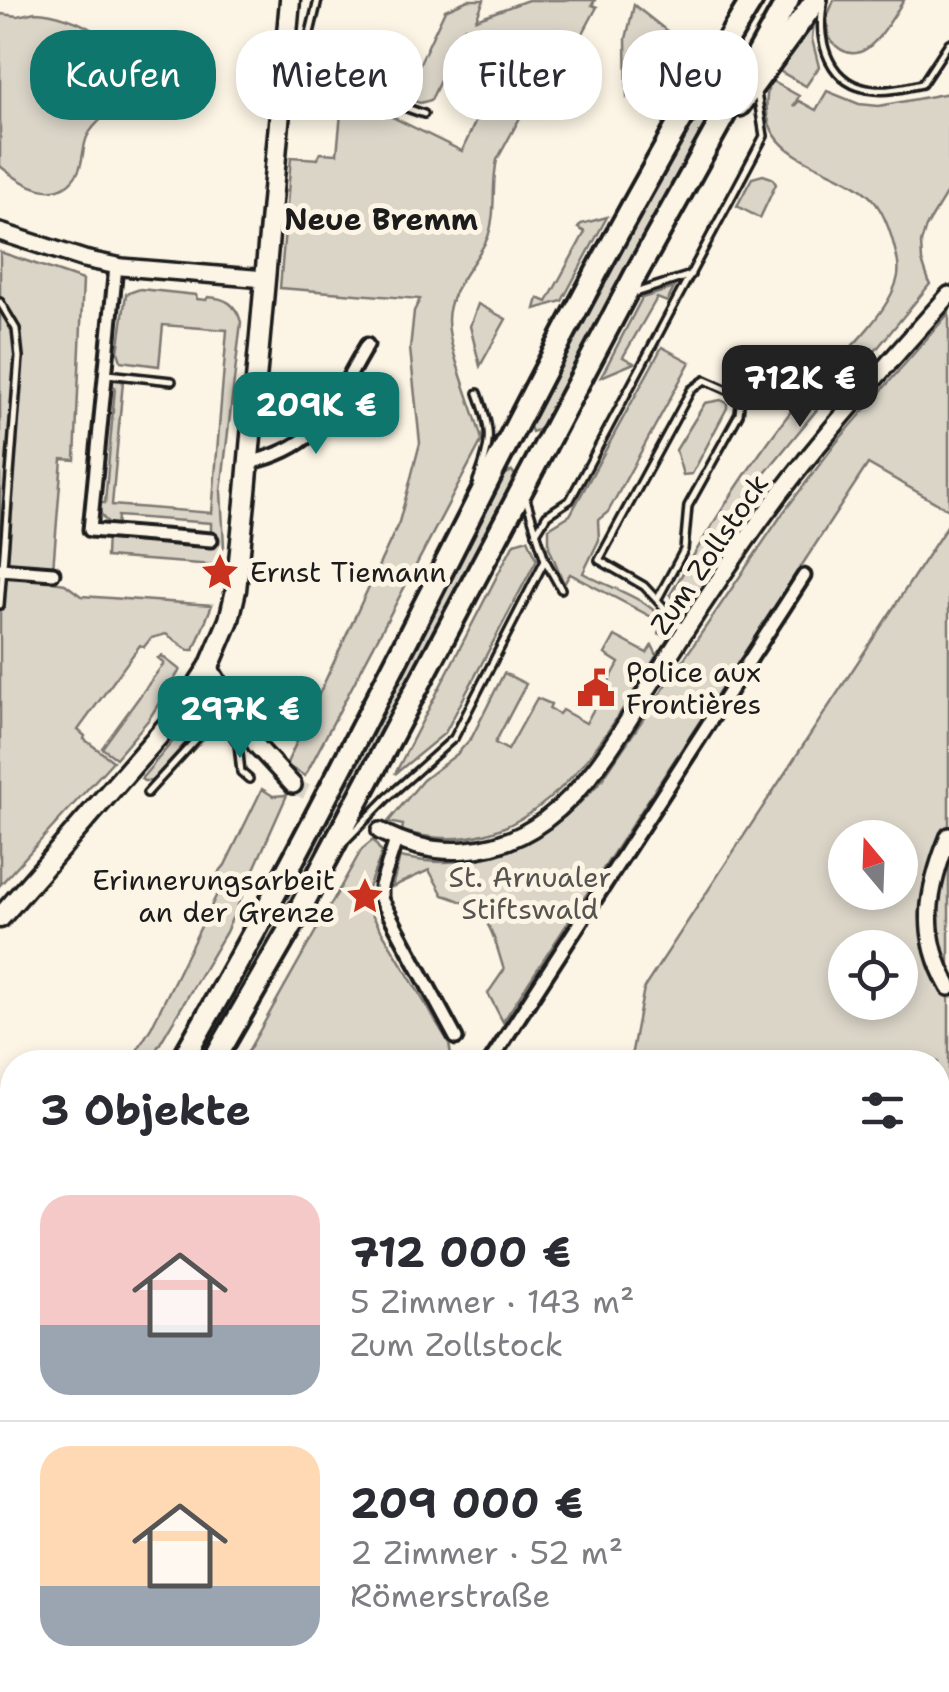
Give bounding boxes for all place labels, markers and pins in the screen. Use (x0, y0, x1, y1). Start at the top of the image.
pin: 712K € (719, 345, 881, 430)
pin: 209K € (235, 372, 397, 457)
place icon: Ernst Tiemann (199, 551, 241, 593)
place label: Ernst Tiemann (250, 553, 446, 591)
place label: Police aux Frontières (626, 653, 761, 723)
public building icon: Police aux Frontières (575, 667, 617, 709)
pin: 297K € (159, 676, 321, 761)
place label: Erinnerungsarbeit an der Grenze (92, 861, 335, 931)
place icon: Erinnerungsarbeit an der Grenze (344, 875, 386, 917)

